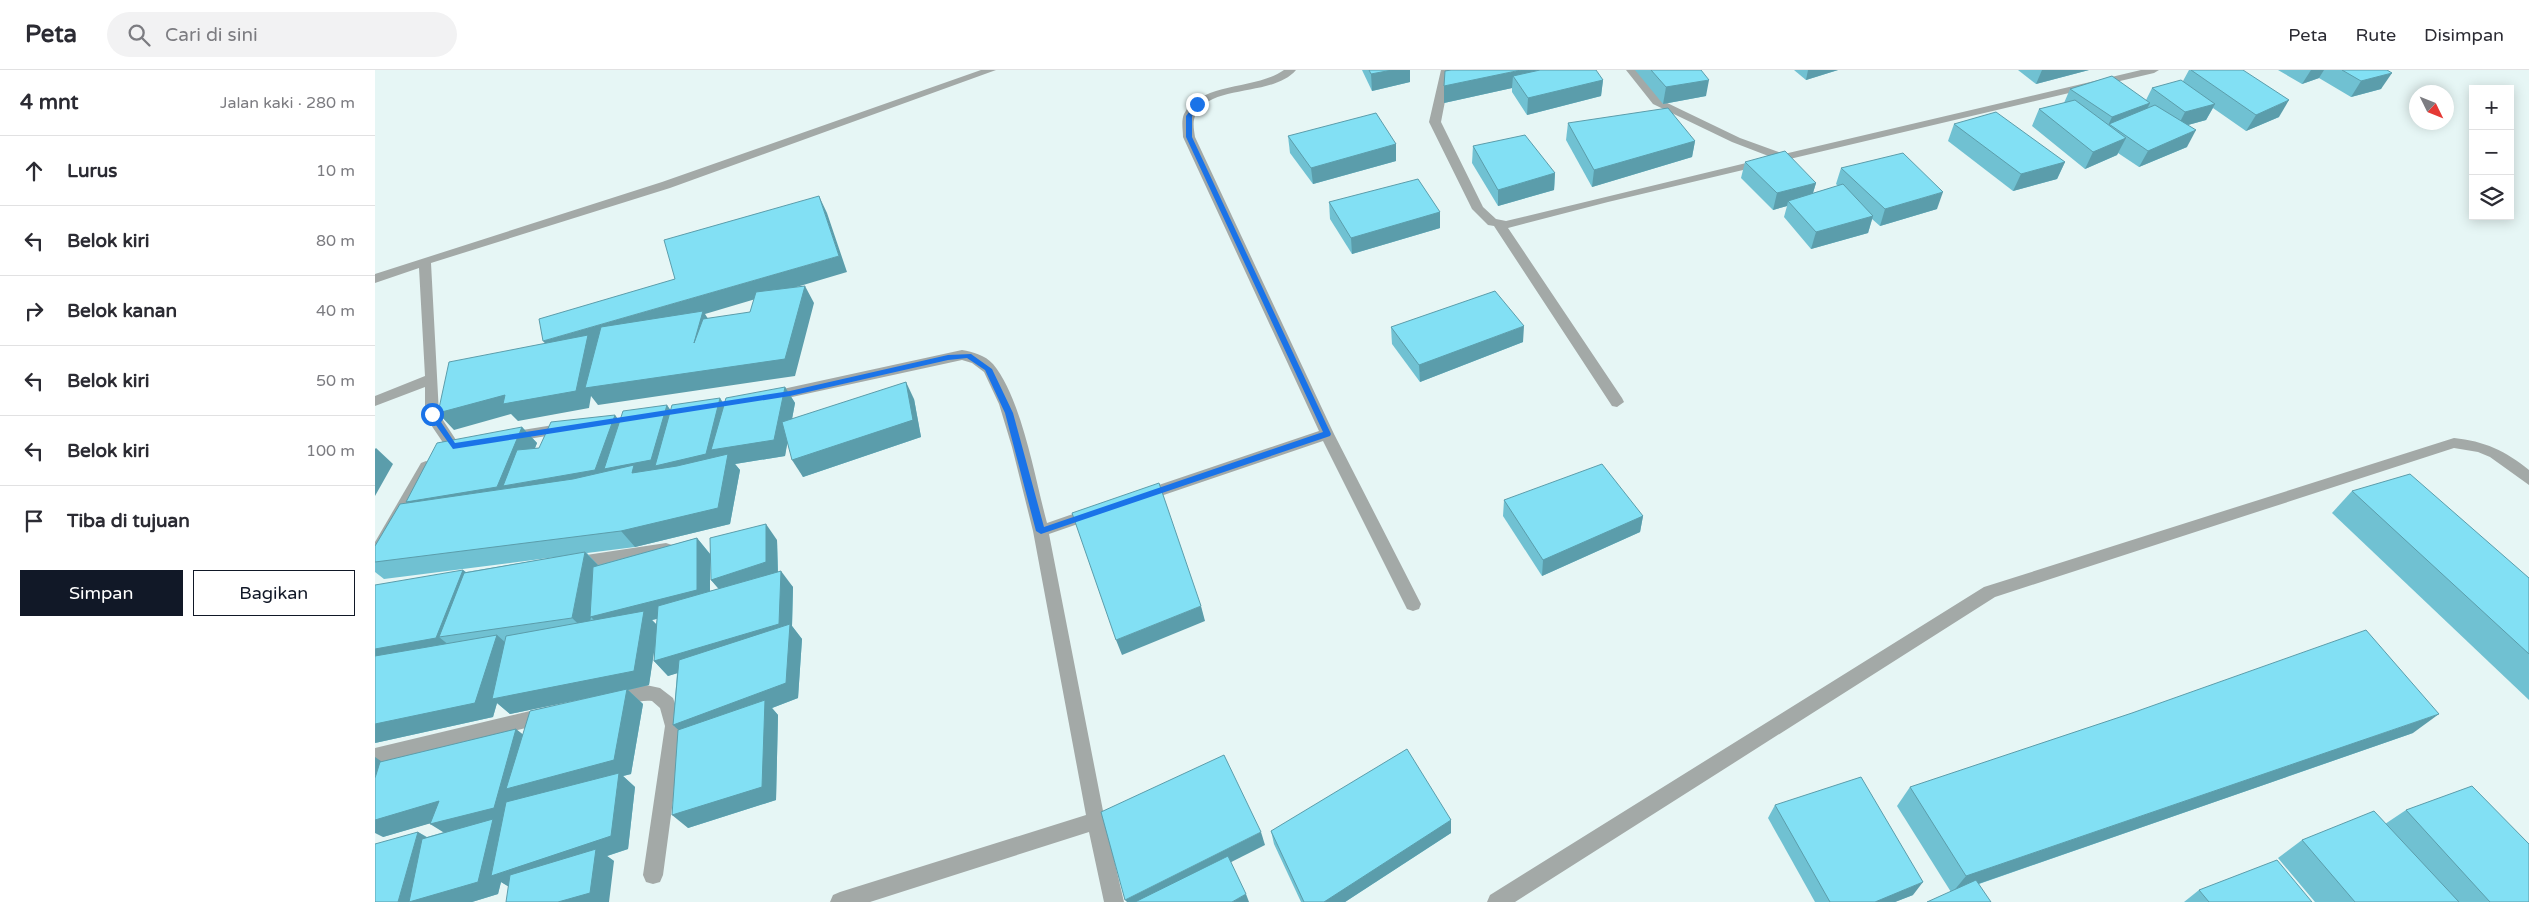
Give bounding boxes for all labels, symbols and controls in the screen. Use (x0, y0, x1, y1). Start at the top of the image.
search box (107, 12, 457, 57)
text: Peta (25, 20, 77, 49)
icon: search (125, 21, 153, 49)
text: Cari di sini (165, 24, 258, 46)
text: Peta (2288, 24, 2327, 46)
text: Rute (2355, 24, 2396, 46)
text: Disimpan (2424, 24, 2504, 46)
north arrow (2409, 85, 2454, 130)
map controls (2469, 85, 2514, 220)
button: + (2469, 85, 2514, 130)
text: 4 mnt (20, 90, 79, 115)
text: Jalan kaki · 280 m (220, 93, 355, 113)
route end (1186, 93, 1209, 116)
button: − (2469, 130, 2514, 175)
icon: ahead (20, 157, 48, 185)
text: Lurus (67, 160, 117, 182)
text: 10 m (316, 161, 355, 181)
button: layers (2469, 175, 2514, 220)
icon: left (20, 227, 48, 255)
text: Belok kiri (67, 230, 150, 252)
text: 80 m (316, 231, 355, 251)
icon: right (20, 297, 48, 325)
text: Belok kanan (67, 300, 177, 322)
text: 40 m (316, 301, 355, 321)
icon: left (20, 367, 48, 395)
text: Belok kiri (67, 370, 150, 392)
text: 50 m (316, 371, 355, 391)
route start (421, 403, 444, 426)
icon: left (20, 437, 48, 465)
text: Belok kiri (67, 440, 150, 462)
text: 100 m (306, 441, 355, 461)
icon: arrive (20, 507, 48, 535)
text: Tiba di tujuan (67, 510, 190, 532)
button: Simpan (20, 570, 183, 616)
button: Bagikan (193, 570, 355, 616)

